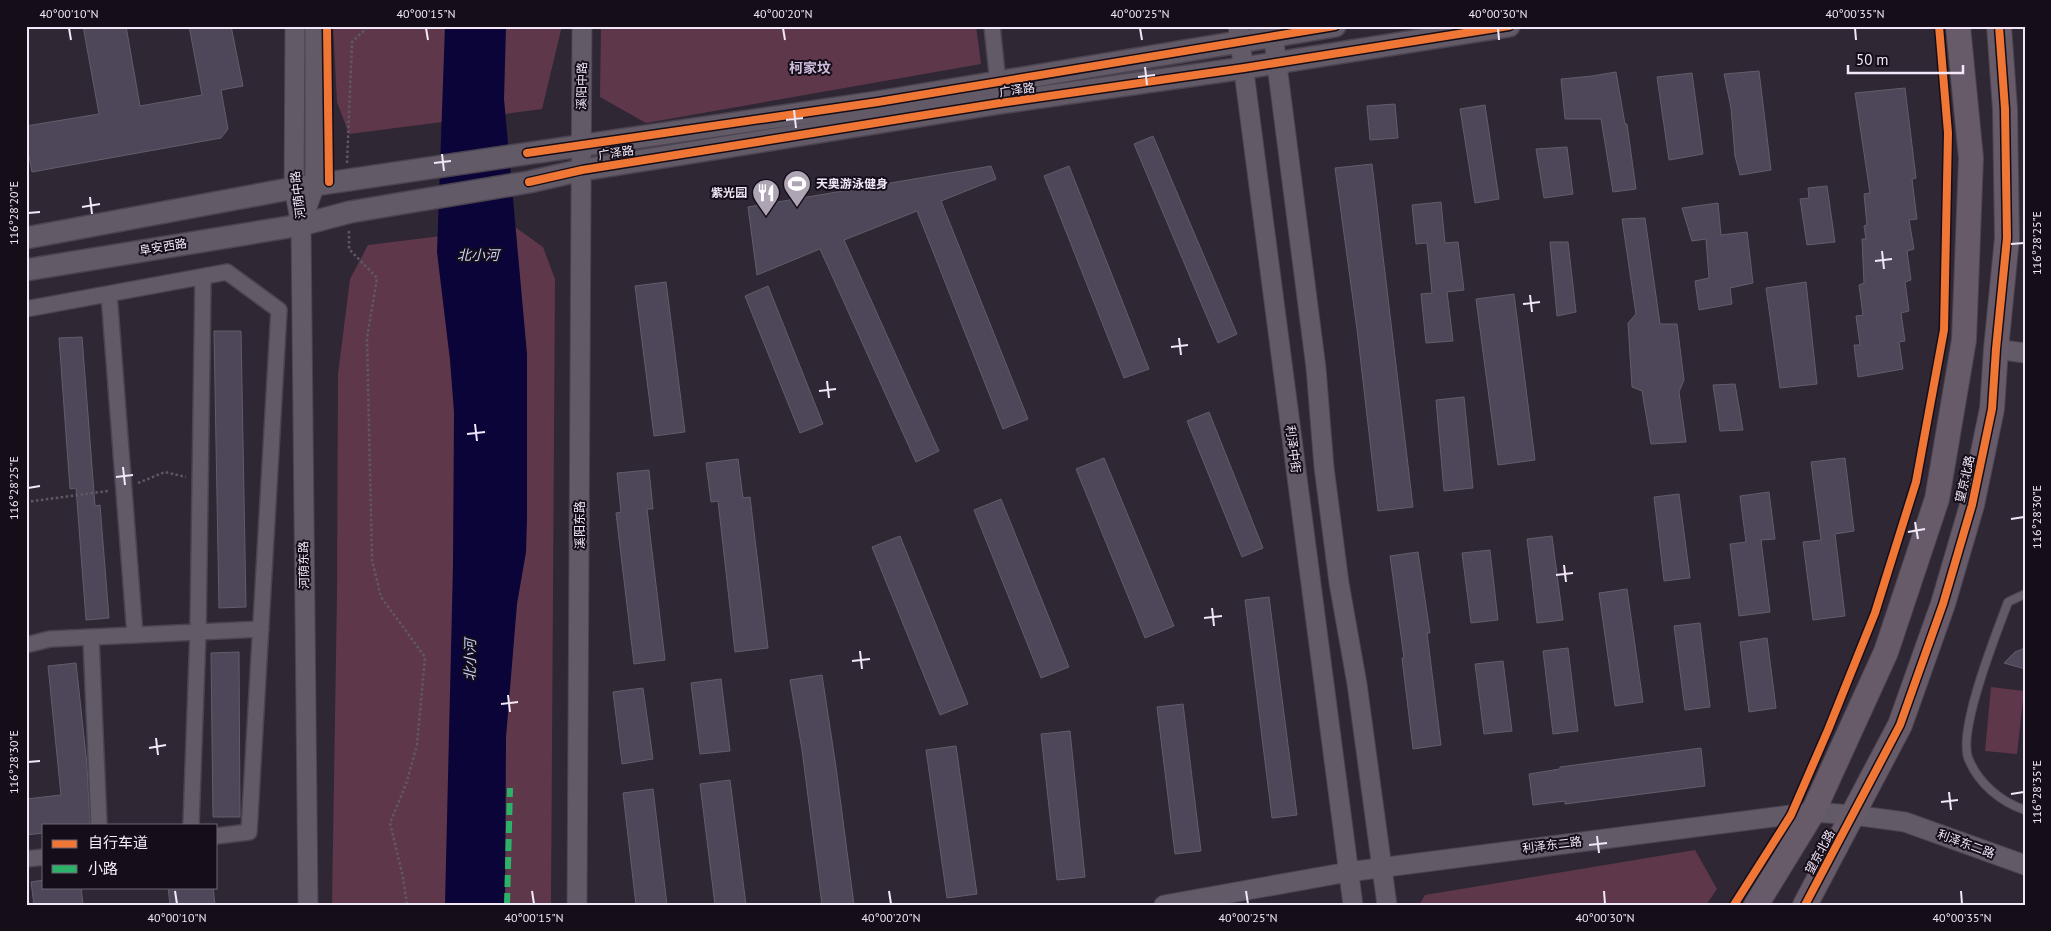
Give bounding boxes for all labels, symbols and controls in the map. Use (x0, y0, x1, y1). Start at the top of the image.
text: 40°00'10"N (39, 6, 99, 21)
text: 40°00'15"N (396, 6, 456, 21)
text: 40°00'20"N (753, 6, 813, 21)
text: 40°00'25"N (1110, 6, 1170, 21)
text: 40°00'30"N (1468, 6, 1528, 21)
text: 40°00'35"N (1825, 6, 1885, 21)
scale bar (1848, 42, 1964, 74)
text: 50 m (1856, 50, 1889, 69)
district label: 柯家坟 (789, 59, 831, 77)
street label: 溪阳中路 (574, 62, 589, 110)
street label: 广泽路 (998, 80, 1036, 99)
street label: 广泽路 (597, 142, 635, 163)
sports icon: 天奥游泳健身 (782, 169, 812, 208)
street label: 河荫中路 (287, 170, 308, 220)
place label: 天奥游泳健身 (816, 176, 888, 191)
restaurant icon: 紫光园 (751, 178, 781, 217)
text: 116°28'20"E (6, 181, 21, 245)
place label: 紫光园 (711, 185, 747, 200)
text: 116°28'25"E (2029, 211, 2044, 275)
street label: 阜安西路 (138, 235, 188, 258)
water label: 北小河 (457, 246, 502, 264)
street label: 利泽中街 (1283, 424, 1304, 474)
street label: 望京北路 (1952, 454, 1977, 504)
text: 116°28'25"E (6, 456, 21, 520)
text: 116°28'30"E (2029, 485, 2044, 549)
street label: 溪阳东路 (572, 501, 587, 549)
street label: 河荫东路 (296, 541, 311, 589)
water label: 北小河 (461, 636, 479, 681)
text: 116°28'30"E (6, 730, 21, 794)
text: 116°28'35"E (2029, 760, 2044, 824)
legend (42, 824, 218, 888)
street label: 利泽东二路 (1935, 826, 1997, 861)
street label: 望京北路 (1802, 827, 1837, 876)
text: 自行车道 (88, 833, 148, 852)
street label: 利泽东二路 (1521, 833, 1583, 856)
text: 小路 (88, 859, 118, 878)
text: 40°00'10"N (147, 910, 207, 925)
text: 40°00'15"N (504, 910, 564, 925)
text: 40°00'20"N (861, 910, 921, 925)
text: 40°00'25"N (1218, 910, 1278, 925)
text: 40°00'30"N (1575, 910, 1635, 925)
text: 40°00'35"N (1932, 910, 1992, 925)

